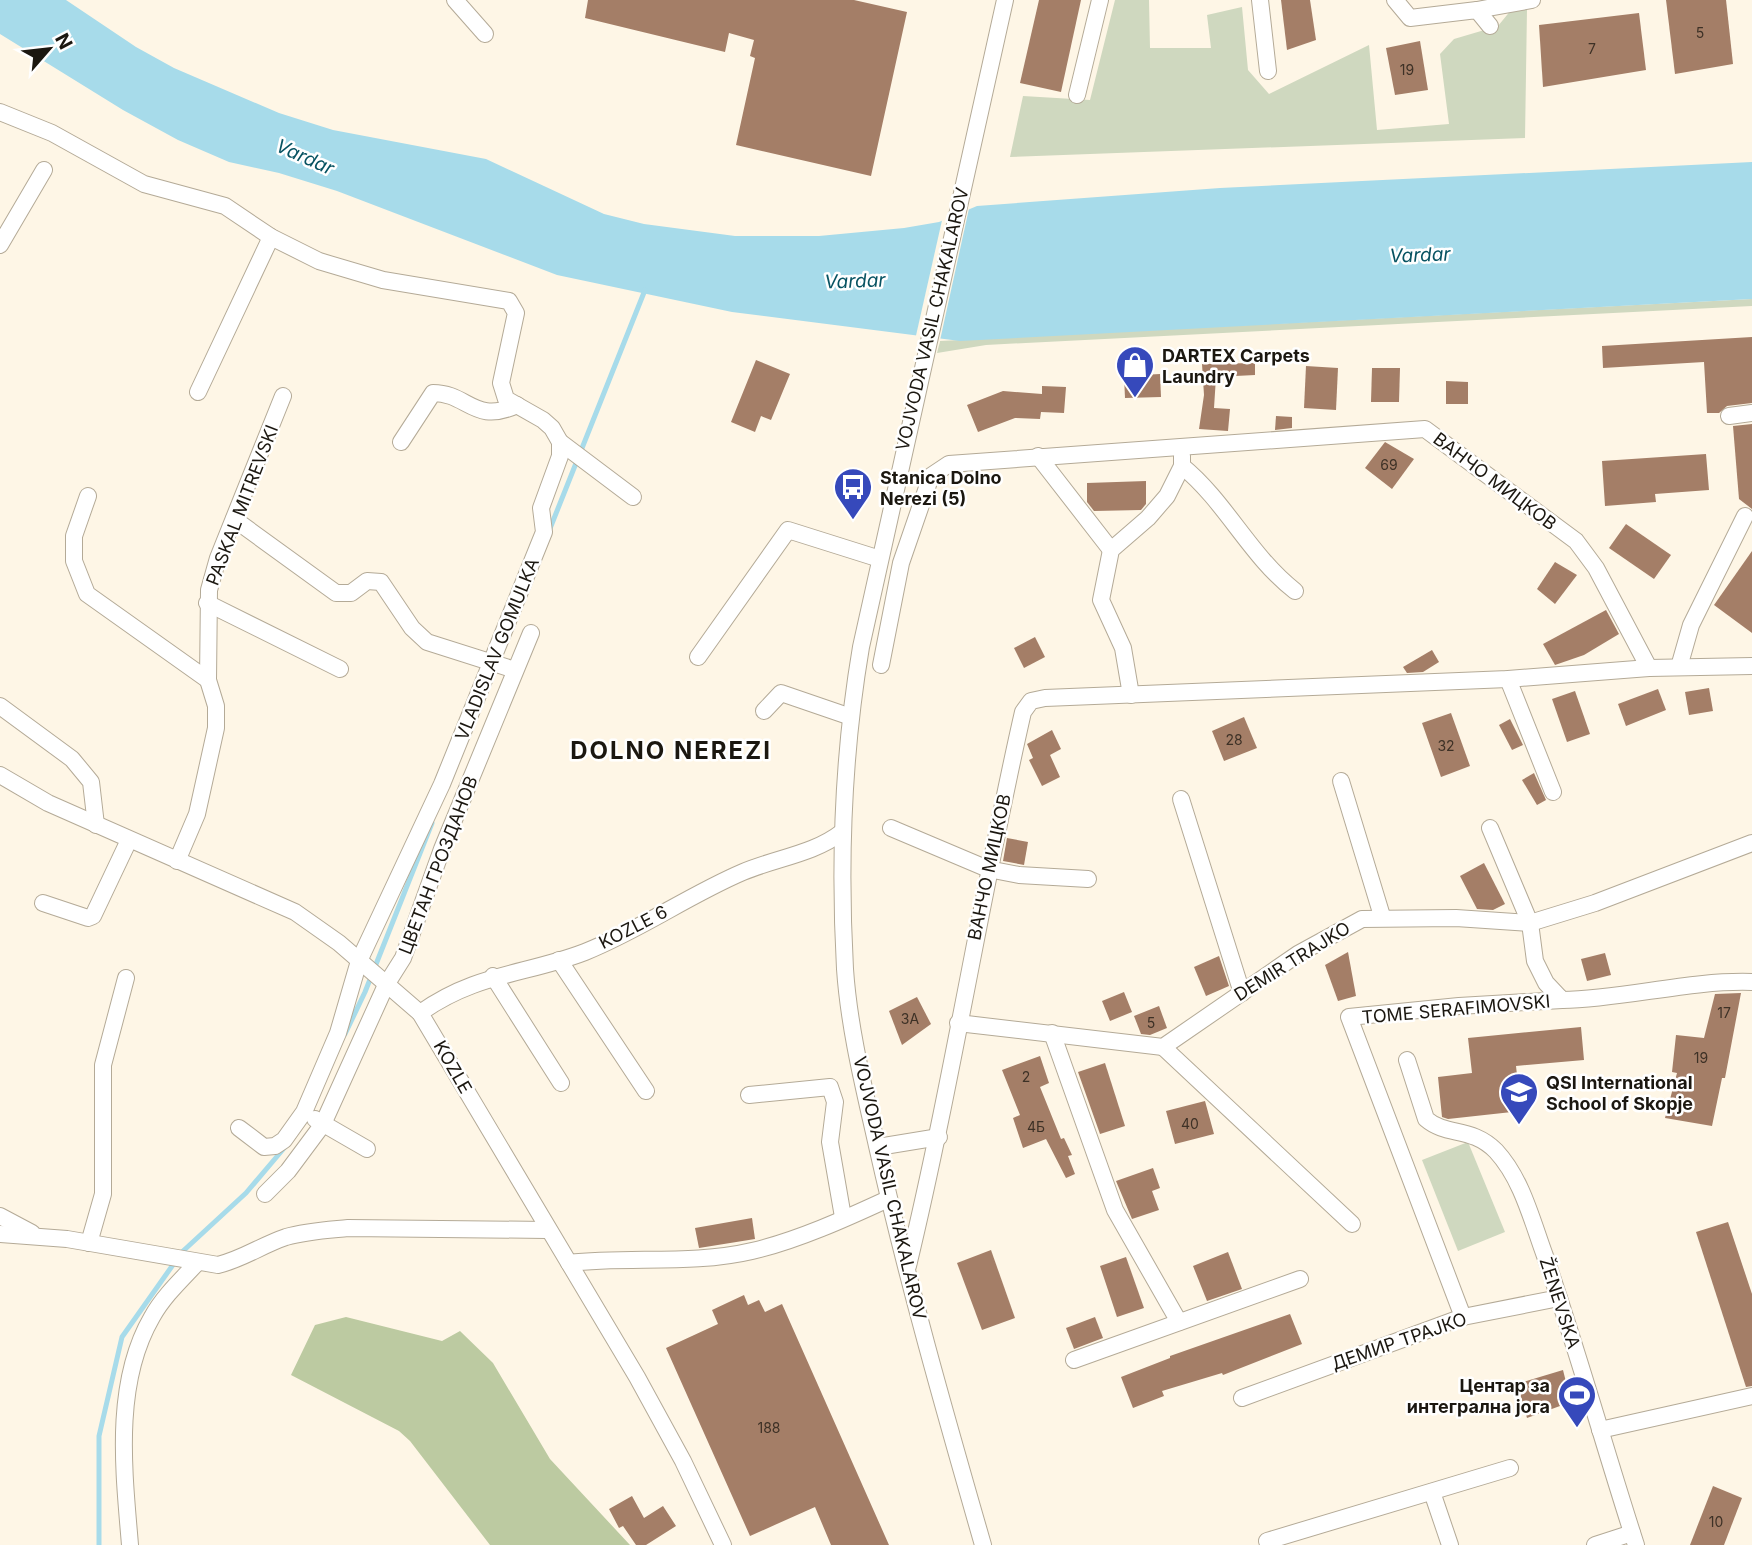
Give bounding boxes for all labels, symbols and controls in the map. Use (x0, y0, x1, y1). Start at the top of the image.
north arrow (14, 14, 84, 84)
house number: 5 (1696, 24, 1704, 41)
text: N (50, 29, 77, 53)
house number: 7 (1588, 40, 1596, 57)
house number: 19 (1400, 61, 1414, 78)
water label: Vardar (272, 134, 338, 180)
street label: VOJVODA VASIL CHAKALAROV (891, 185, 973, 453)
water label: Vardar (1389, 242, 1452, 268)
water label: Vardar (824, 268, 887, 294)
shop icon: DARTEX Carpets Laundry (1114, 344, 1156, 399)
place label: DARTEX Carpets Laundry (1162, 345, 1310, 387)
street label: PASKAL MITREVSKI (202, 422, 282, 588)
street label: ВАНЧО МИЦКОВ (1429, 428, 1561, 534)
house number: 69 (1380, 456, 1398, 473)
bus stop icon: Stanica Dolno Nerezi (5) (832, 466, 874, 521)
place label: Stanica Dolno Nerezi (5) (880, 467, 1002, 509)
street label: VLADISLAV GOMULKA (451, 555, 543, 743)
house number: 28 (1225, 731, 1243, 748)
district label: DOLNO NEREZI (570, 736, 772, 765)
house number: 32 (1437, 737, 1455, 754)
street label: ЦВЕТАН ГРОЗДАНОВ (394, 773, 482, 957)
street label: ВАНЧО МИЦКОВ (963, 792, 1015, 942)
street label: KOZLE 6 (595, 901, 671, 953)
street label: DEMIR TRAJKO (1230, 917, 1354, 1005)
street label: TOME SERAFIMOVSKI (1361, 990, 1551, 1028)
house number: 17 (1717, 1004, 1731, 1021)
house number: 3A (901, 1010, 919, 1027)
house number: 5 (1147, 1014, 1155, 1031)
street label: KOZLE (430, 1037, 476, 1097)
house number: 19 (1694, 1049, 1708, 1066)
street label: VOJVODA VASIL CHAKALAROV (849, 1054, 931, 1322)
house number: 2 (1022, 1068, 1030, 1085)
school or university icon: QSI International School of Skopje (1498, 1071, 1540, 1126)
place label: QSI International School of Skopje (1546, 1072, 1693, 1114)
house number: 40 (1181, 1115, 1199, 1132)
house number: 4Б (1027, 1118, 1045, 1135)
street label: ŽENEVSKA (1535, 1254, 1586, 1351)
street label: ДЕМИР ТРАЈКО (1329, 1308, 1469, 1374)
sports icon: Центар за интегрална јога (1556, 1374, 1598, 1429)
place label: Центар за интегрална јога (1407, 1375, 1550, 1417)
house number: 188 (757, 1419, 781, 1436)
house number: 10 (1709, 1513, 1723, 1530)

